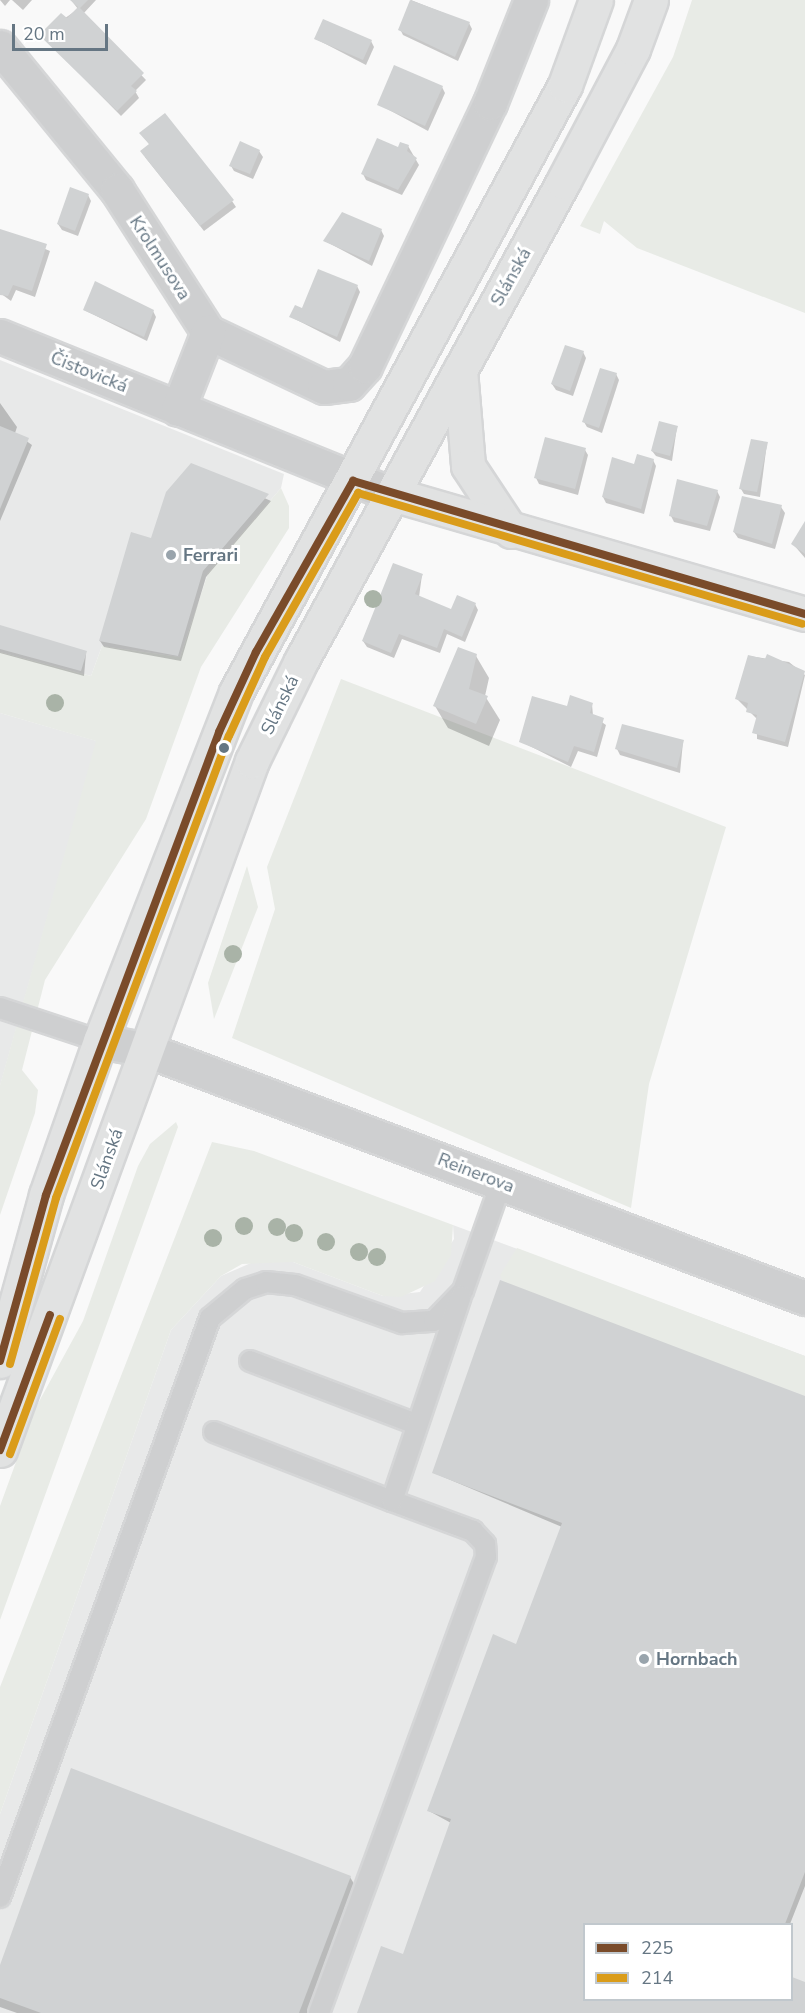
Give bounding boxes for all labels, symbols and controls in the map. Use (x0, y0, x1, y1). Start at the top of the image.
scale bar (15, 12, 111, 50)
text: 20 m (23, 22, 65, 46)
street label: Krolmusova (125, 212, 195, 304)
street label: Slánská (486, 244, 536, 310)
street label: Čistovická (47, 347, 131, 397)
place label: Ferrari (183, 544, 238, 566)
marker: Ferrari (164, 548, 178, 562)
street label: Slánská (256, 672, 304, 738)
unlabelled marker (218, 742, 230, 754)
street label: Slánská (86, 1126, 128, 1192)
street label: Reinerova (435, 1149, 517, 1197)
place label: Hornbach (656, 1648, 738, 1670)
marker: Hornbach (637, 1652, 651, 1666)
legend (583, 1923, 793, 2001)
text: 225 (641, 1936, 673, 1960)
text: 214 (641, 1966, 673, 1990)

